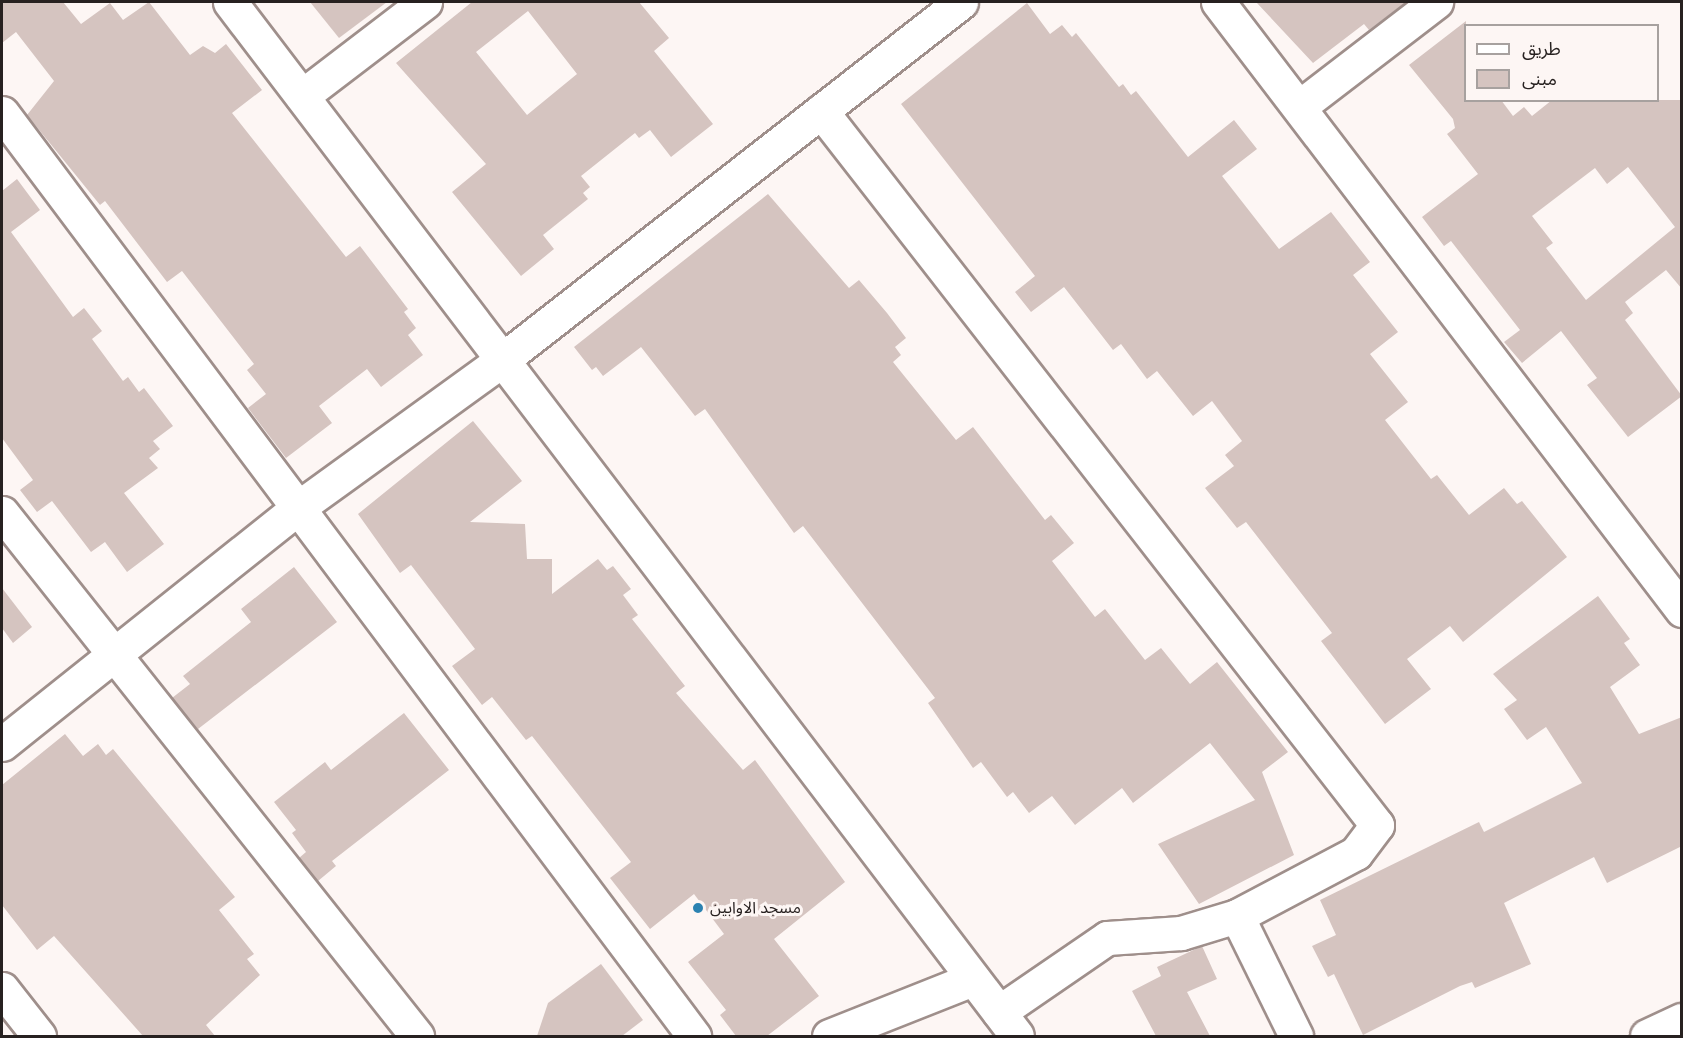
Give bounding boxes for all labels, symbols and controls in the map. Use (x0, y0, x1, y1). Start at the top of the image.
legend (1464, 24, 1659, 102)
text: طريق (1522, 38, 1561, 60)
text: مبنى (1522, 68, 1557, 90)
place label: مسجد الاوابين (710, 898, 801, 918)
marker: مسجد الاوابين (691, 901, 705, 915)

